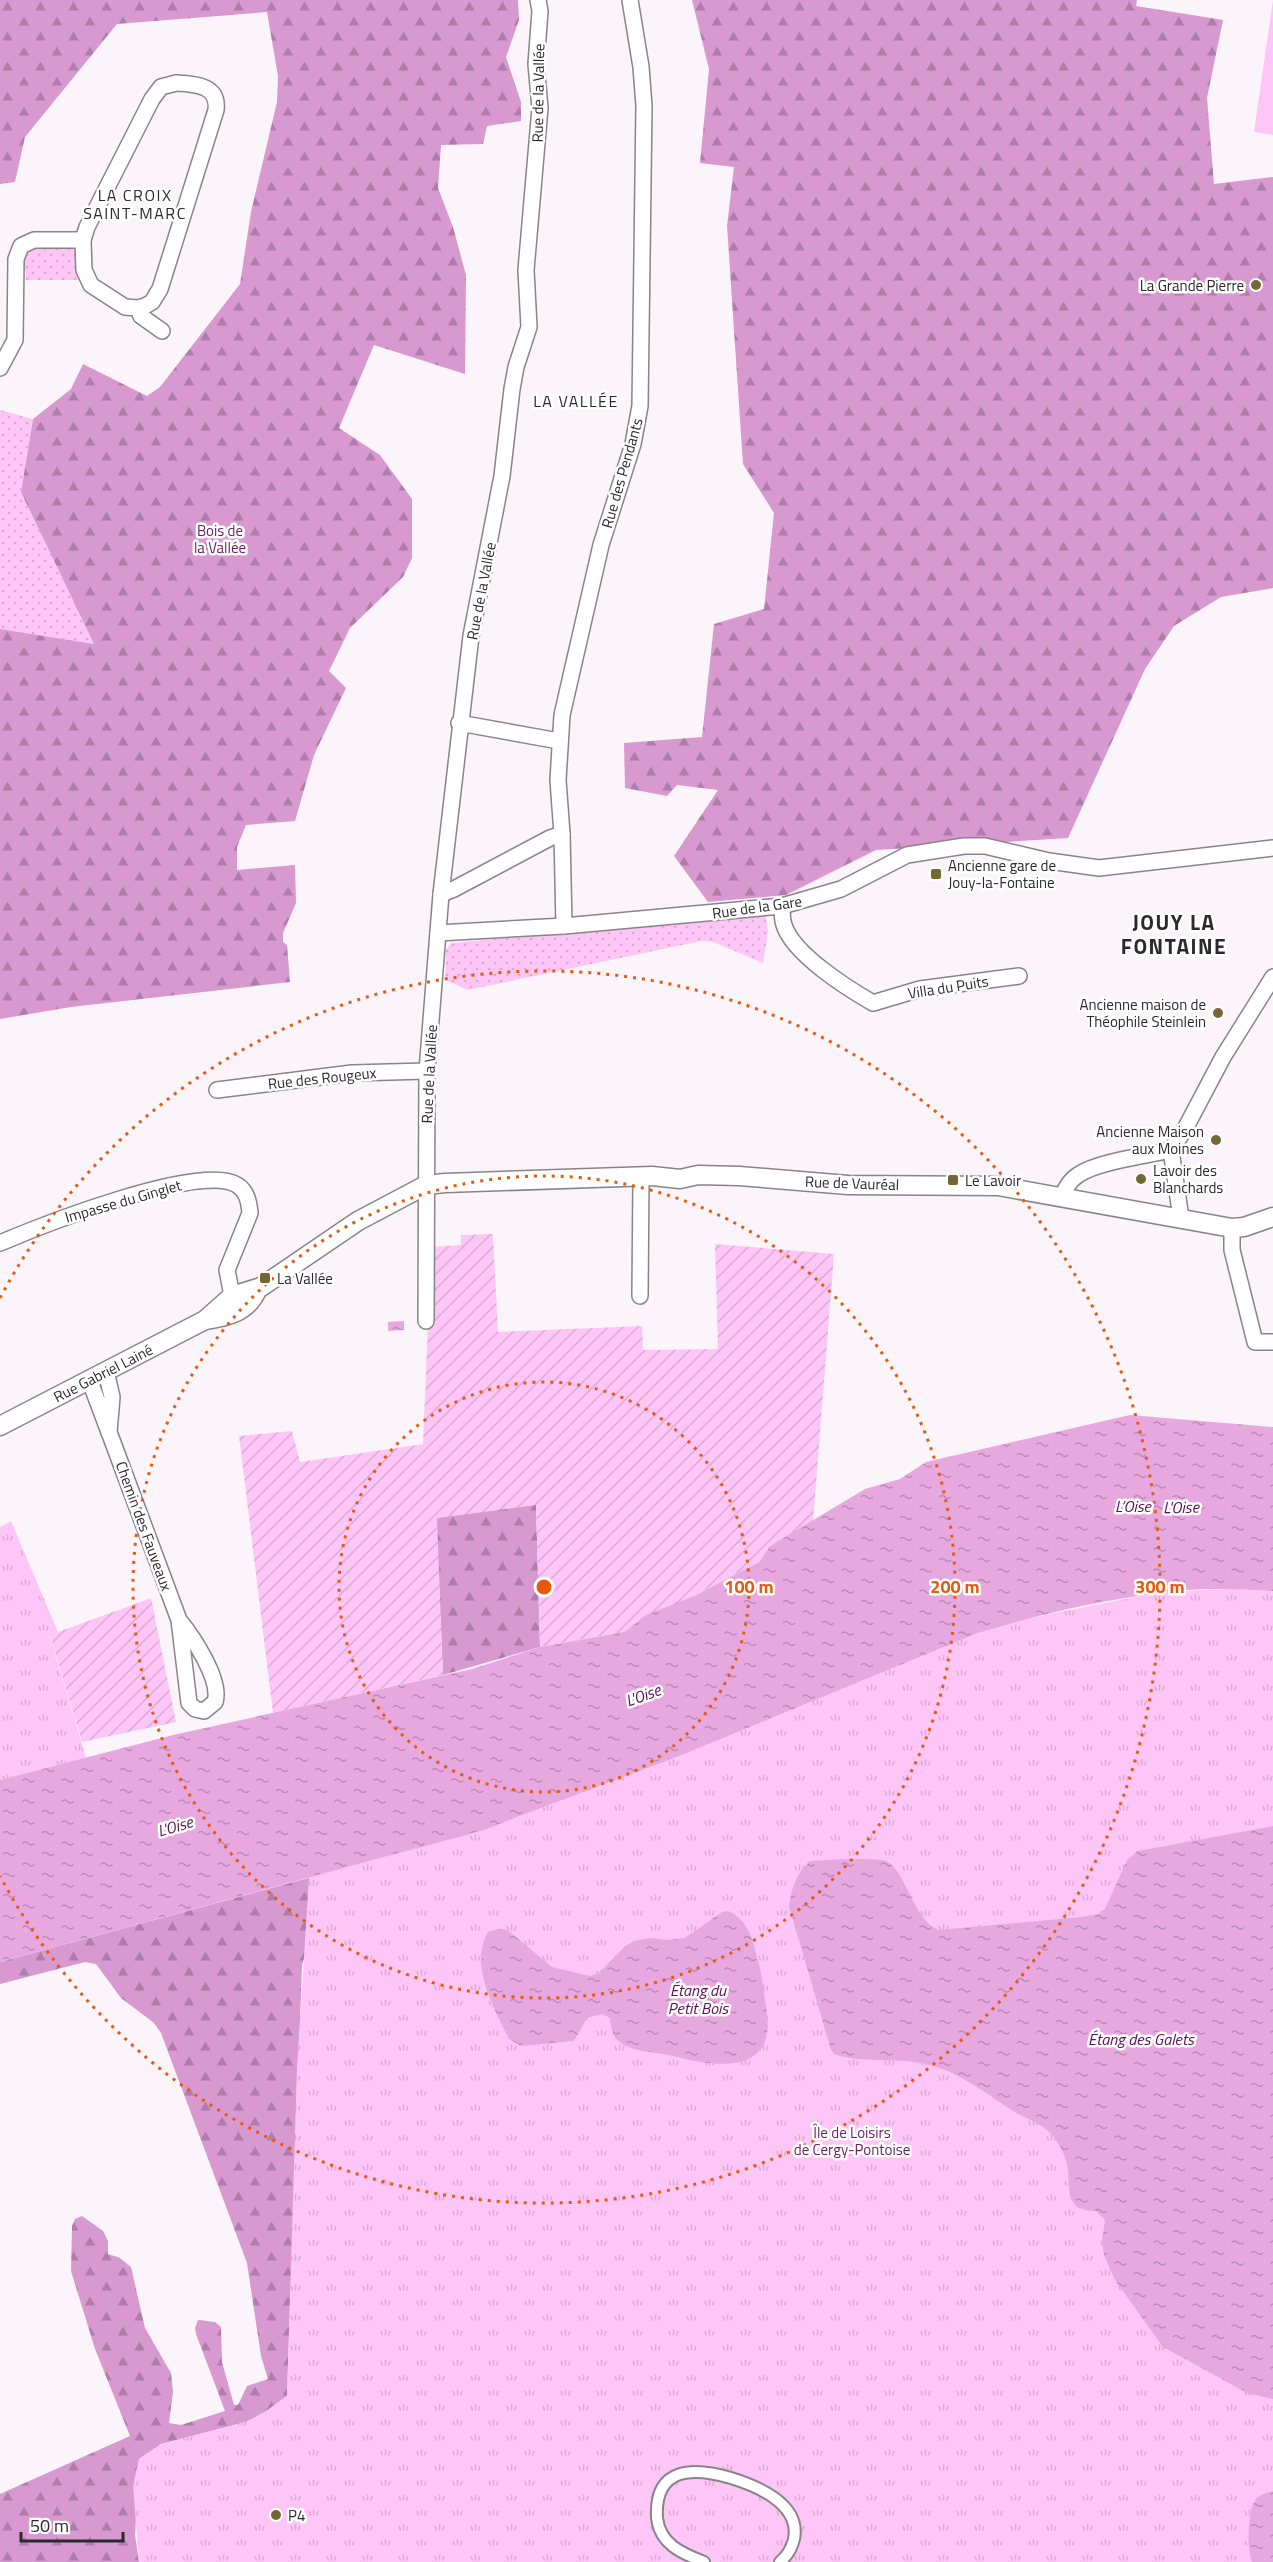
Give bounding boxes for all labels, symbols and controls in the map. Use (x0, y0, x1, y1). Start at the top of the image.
street label: Rue de la Vallée (526, 43, 550, 143)
district label: LA CROIX SAINT-MARC (83, 183, 187, 225)
place label: La Grande Pierre (1140, 274, 1244, 297)
marker: La Grande Pierre (1249, 278, 1263, 292)
district label: LA VALLÉE (533, 389, 619, 413)
street label: Rue des Pendants (595, 415, 649, 531)
park label: Bois de la Vallée (194, 519, 246, 559)
street label: Rue de la Vallée (460, 540, 502, 642)
place label: Ancienne gare de Jouy-la-Fontaine (948, 854, 1056, 894)
marker: Ancienne gare de Jouy-la-Fontaine (929, 867, 943, 881)
street label: Rue de la Gare (711, 889, 803, 925)
district label: JOUY LA FONTAINE (1121, 906, 1227, 962)
street label: Villa du Puits (906, 969, 990, 1005)
place label: Ancienne maison de Théophile Steinlein (1080, 993, 1206, 1033)
marker: Ancienne maison de Théophile Steinlein (1211, 1006, 1225, 1020)
street label: Rue de la Vallée (415, 1024, 443, 1124)
street label: Rue des Rougeux (267, 1061, 378, 1095)
place label: Ancienne Maison aux Moines (1096, 1120, 1204, 1160)
marker: Ancienne Maison aux Moines (1209, 1133, 1223, 1147)
place label: Lavoir des Blanchards (1153, 1159, 1223, 1199)
place label: Le Lavoir (965, 1169, 1021, 1192)
street label: Rue de Vauréal (805, 1170, 899, 1196)
marker: Lavoir des Blanchards (1134, 1172, 1148, 1186)
street label: Impasse du Ginglet (62, 1173, 185, 1229)
marker: Le Lavoir (946, 1173, 960, 1187)
place label: La Vallée (277, 1267, 333, 1290)
marker: La Vallée (258, 1271, 272, 1285)
street label: Rue Gabriel Lainé (49, 1338, 157, 1408)
street label: Chemin des Fauveaux (110, 1458, 178, 1594)
water label: L’Oise (1115, 1494, 1153, 1518)
water label: L'Oise (1163, 1495, 1201, 1519)
text: 100 m (724, 1573, 774, 1600)
text: 200 m (930, 1573, 980, 1600)
text: 300 m (1135, 1573, 1185, 1600)
centre of rings (534, 1577, 554, 1597)
water label: L'Oise (622, 1677, 665, 1712)
water label: L'Oise (154, 1809, 197, 1842)
water label: Étang du Petit Bois (668, 1978, 729, 2020)
water label: Étang des Galets (1088, 2027, 1195, 2051)
park label: Île de Loisirs de Cergy-Pontoise (794, 2121, 910, 2161)
place label: P4 (288, 2504, 305, 2527)
scale bar (21, 2505, 123, 2543)
marker: P4 (269, 2508, 283, 2522)
text: 50 m (30, 2512, 69, 2539)

